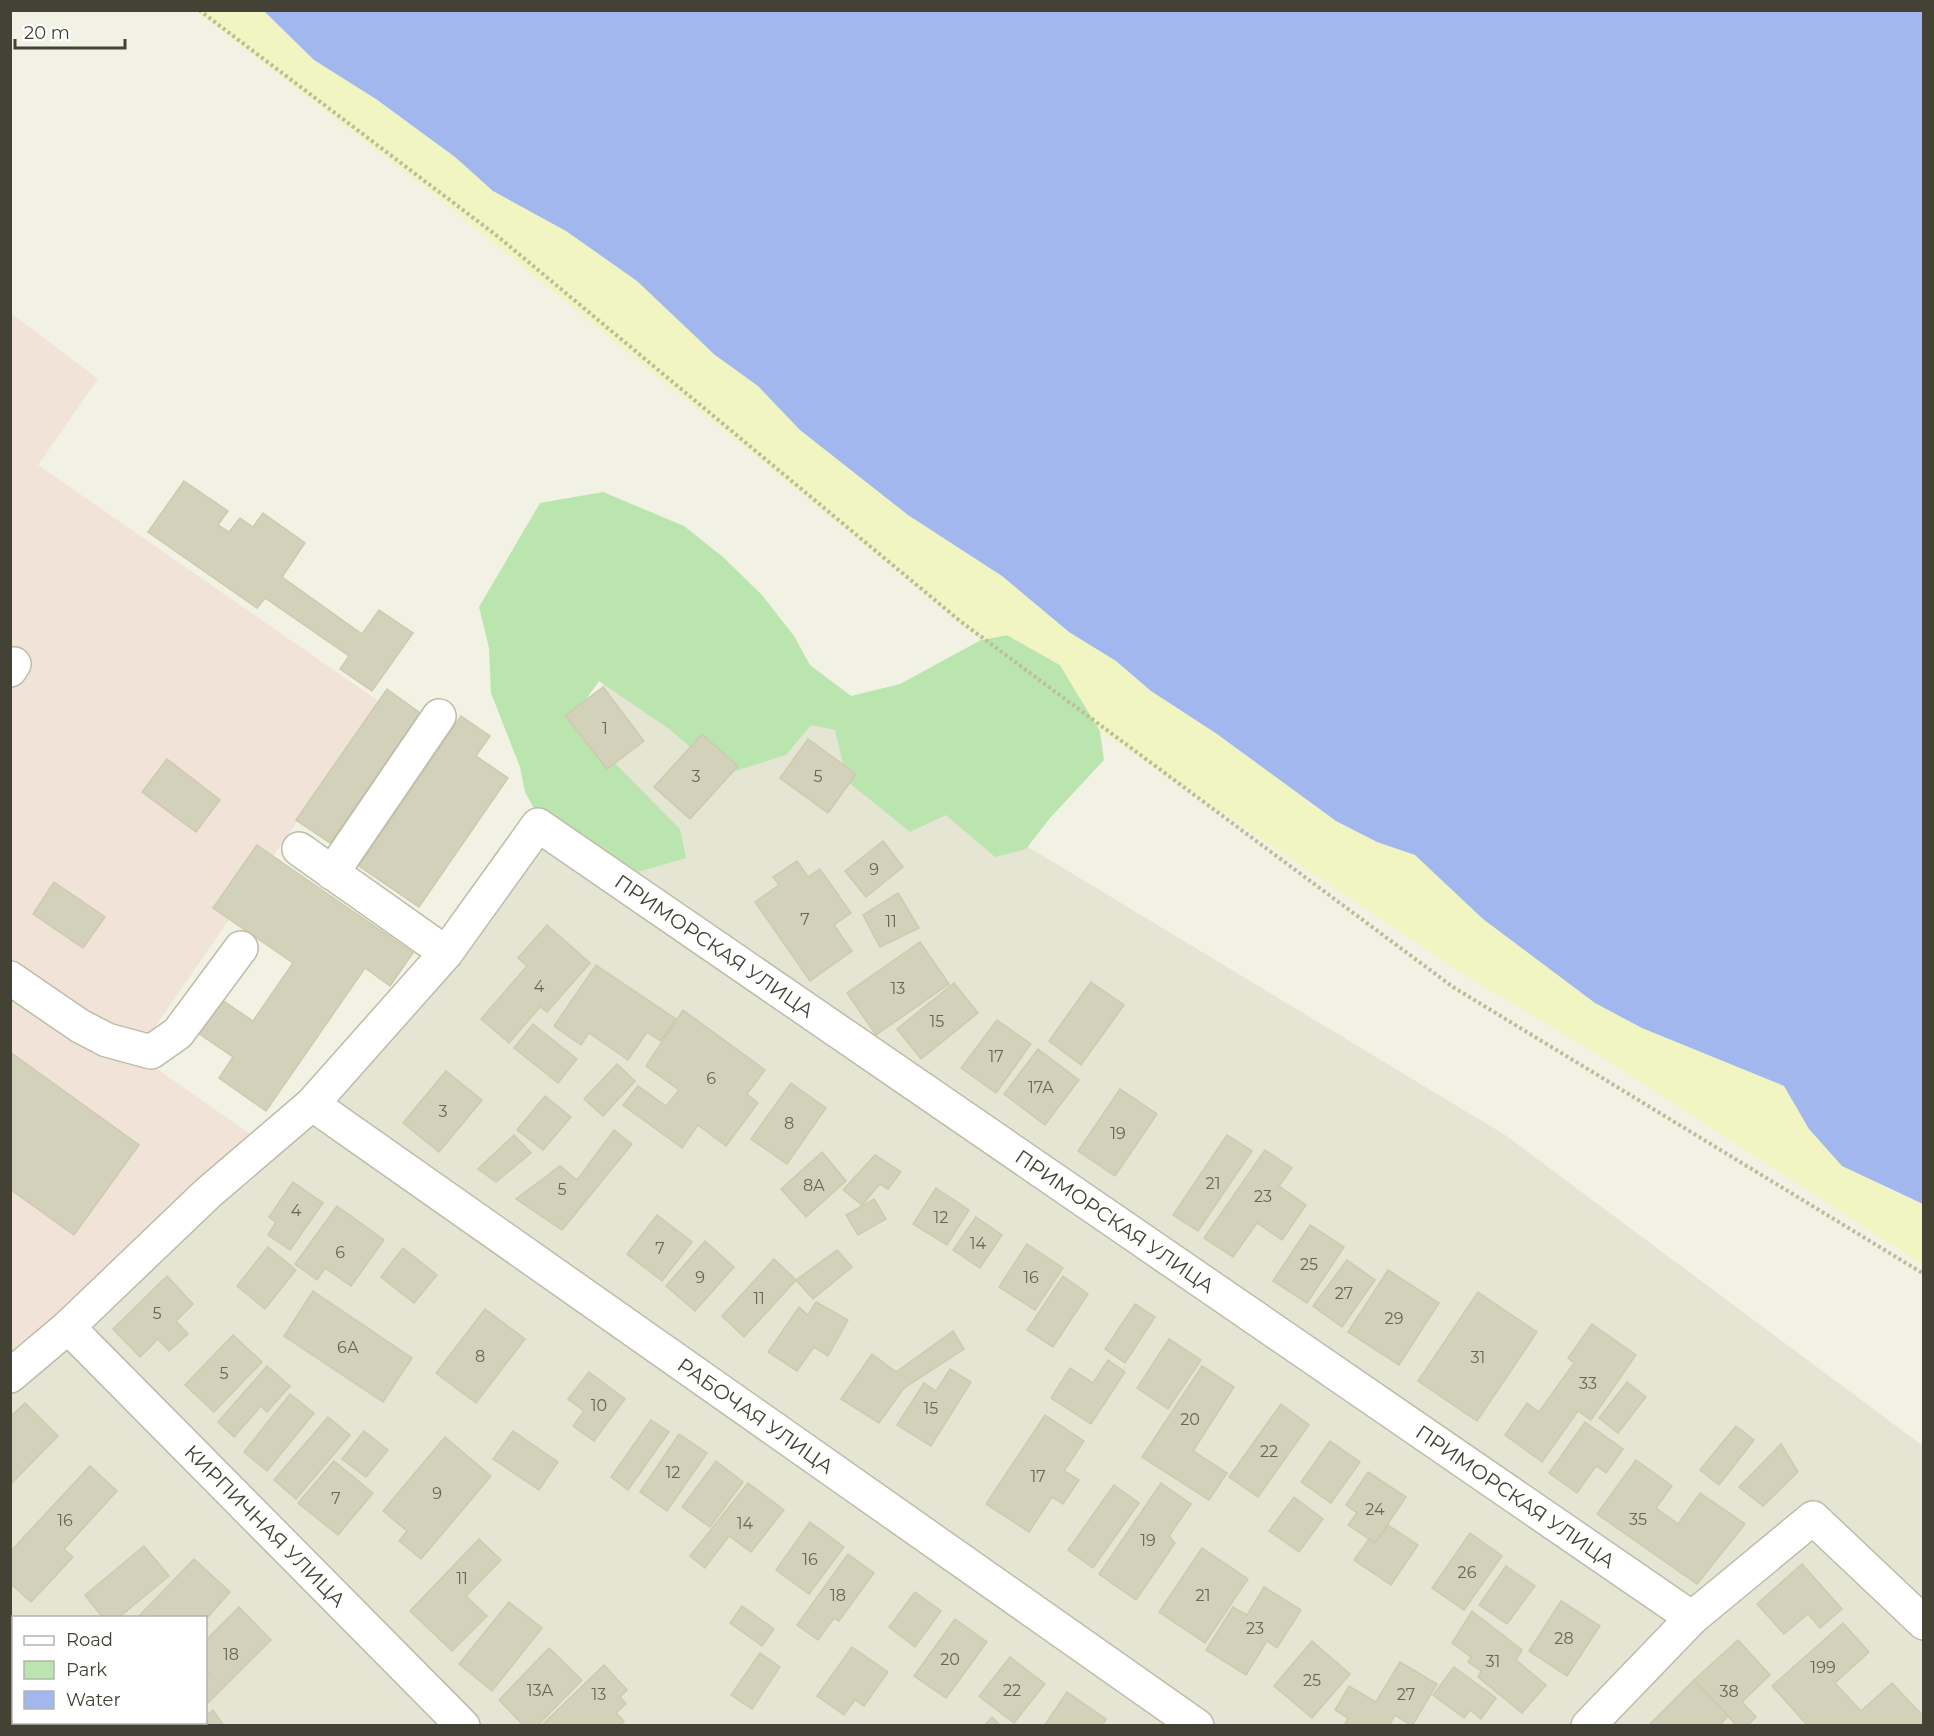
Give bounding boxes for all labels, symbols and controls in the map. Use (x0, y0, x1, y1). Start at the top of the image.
scale bar (15, 12, 124, 50)
text: 20 m (24, 22, 70, 44)
house number: 1 (602, 719, 608, 738)
house number: 3 (691, 767, 701, 786)
house number: 5 (813, 767, 823, 786)
house number: 9 (869, 860, 879, 879)
street label: ПРИМОРСКАЯ УЛИЦА (610, 869, 818, 1023)
house number: 7 (800, 910, 810, 929)
house number: 11 (885, 912, 897, 931)
house number: 4 (534, 977, 545, 996)
house number: 13 (891, 979, 905, 998)
house number: 15 (930, 1012, 944, 1031)
house number: 17 (988, 1047, 1004, 1066)
house number: 6 (706, 1069, 716, 1088)
house number: 17А (1028, 1078, 1054, 1097)
house number: 3 (438, 1102, 448, 1121)
house number: 8 (784, 1114, 794, 1133)
house number: 19 (1110, 1124, 1126, 1143)
street label: ПРИМОРСКАЯ УЛИЦА (1011, 1145, 1219, 1298)
house number: 21 (1206, 1174, 1220, 1193)
house number: 8А (803, 1176, 825, 1195)
house number: 5 (557, 1180, 567, 1199)
house number: 23 (1254, 1187, 1272, 1206)
house number: 4 (291, 1201, 302, 1220)
house number: 12 (934, 1208, 948, 1227)
house number: 14 (970, 1234, 987, 1253)
house number: 7 (655, 1239, 665, 1258)
house number: 6 (335, 1243, 345, 1262)
house number: 25 (1300, 1255, 1318, 1274)
house number: 9 (695, 1268, 705, 1287)
house number: 16 (1023, 1268, 1039, 1287)
house number: 27 (1335, 1284, 1353, 1303)
house number: 11 (753, 1289, 765, 1308)
house number: 5 (152, 1304, 162, 1323)
house number: 29 (1385, 1309, 1403, 1328)
house number: 6А (337, 1338, 359, 1357)
house number: 8 (475, 1347, 485, 1366)
house number: 31 (1471, 1348, 1485, 1367)
street label: РАБОЧАЯ УЛИЦА (673, 1353, 838, 1479)
house number: 5 (219, 1364, 229, 1383)
house number: 33 (1579, 1374, 1597, 1393)
house number: 10 (591, 1396, 607, 1415)
house number: 15 (924, 1399, 938, 1418)
house number: 20 (1180, 1410, 1200, 1429)
street label: ПРИМОРСКАЯ УЛИЦА (1411, 1420, 1620, 1573)
street label: КИРПИЧНАЯ УЛИЦА (180, 1440, 351, 1612)
house number: 22 (1260, 1442, 1278, 1461)
house number: 12 (666, 1463, 680, 1482)
house number: 17 (1030, 1467, 1046, 1486)
house number: 9 (432, 1484, 442, 1503)
house number: 7 (331, 1489, 341, 1508)
house number: 24 (1365, 1500, 1385, 1519)
house number: 35 (1629, 1510, 1647, 1529)
house number: 16 (57, 1511, 73, 1530)
house number: 14 (737, 1514, 754, 1533)
house number: 19 (1140, 1531, 1156, 1550)
house number: 16 (802, 1550, 818, 1569)
house number: 26 (1458, 1563, 1477, 1582)
house number: 11 (456, 1569, 468, 1588)
house number: 18 (830, 1586, 846, 1605)
house number: 21 (1196, 1586, 1210, 1605)
legend (12, 1616, 207, 1724)
house number: 23 (1246, 1619, 1264, 1638)
text: Road (66, 1629, 113, 1651)
house number: 28 (1554, 1629, 1574, 1648)
house number: 18 (223, 1645, 239, 1664)
house number: 20 (940, 1650, 960, 1669)
house number: 31 (1486, 1652, 1500, 1671)
house number: 199 (1810, 1658, 1836, 1677)
text: Park (66, 1659, 107, 1681)
house number: 25 (1303, 1671, 1321, 1690)
house number: 13А (527, 1681, 553, 1700)
house number: 22 (1003, 1681, 1021, 1700)
house number: 38 (1719, 1682, 1739, 1701)
house number: 13 (592, 1685, 606, 1704)
house number: 27 (1397, 1685, 1415, 1704)
text: Water (66, 1689, 121, 1711)

